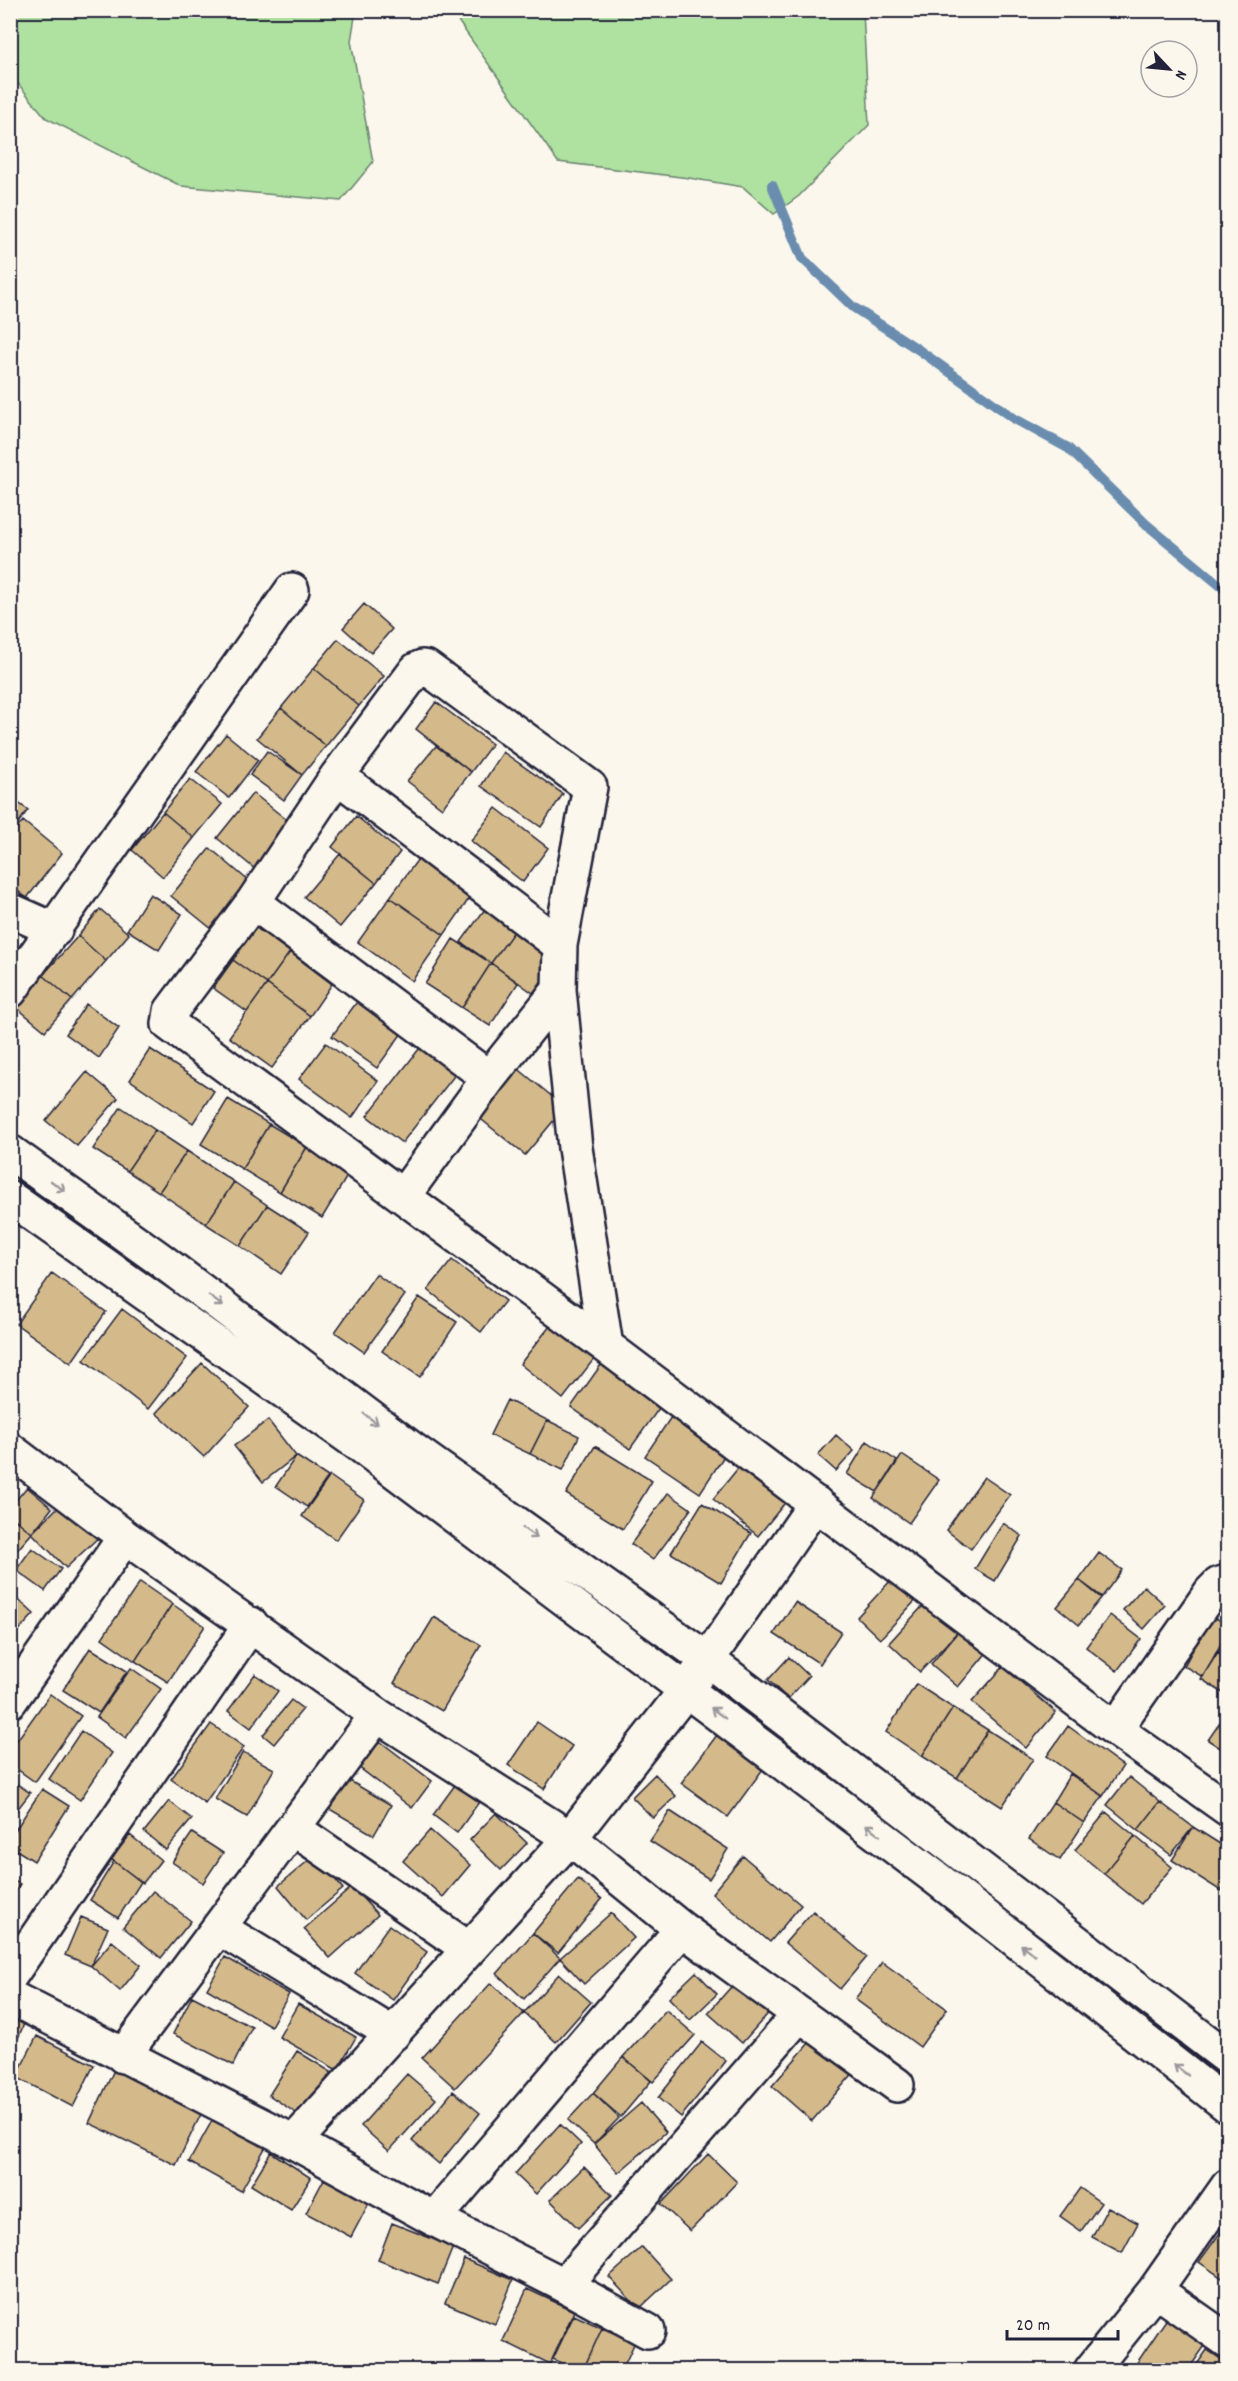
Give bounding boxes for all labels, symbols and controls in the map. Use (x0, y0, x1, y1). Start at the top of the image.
north arrow (1139, 39, 1199, 99)
text: N (1168, 66, 1192, 83)
one-way arrow (50, 1180, 66, 1193)
one-way arrow (207, 1295, 223, 1308)
one-way arrow (363, 1412, 379, 1425)
one-way arrow (521, 1527, 537, 1539)
one-way arrow (710, 1706, 726, 1719)
one-way arrow (866, 1824, 882, 1837)
one-way arrow (1020, 1943, 1036, 1956)
one-way arrow (1174, 2063, 1190, 2076)
scale bar (1007, 2303, 1118, 2341)
text: 20 m (1016, 2314, 1050, 2339)

